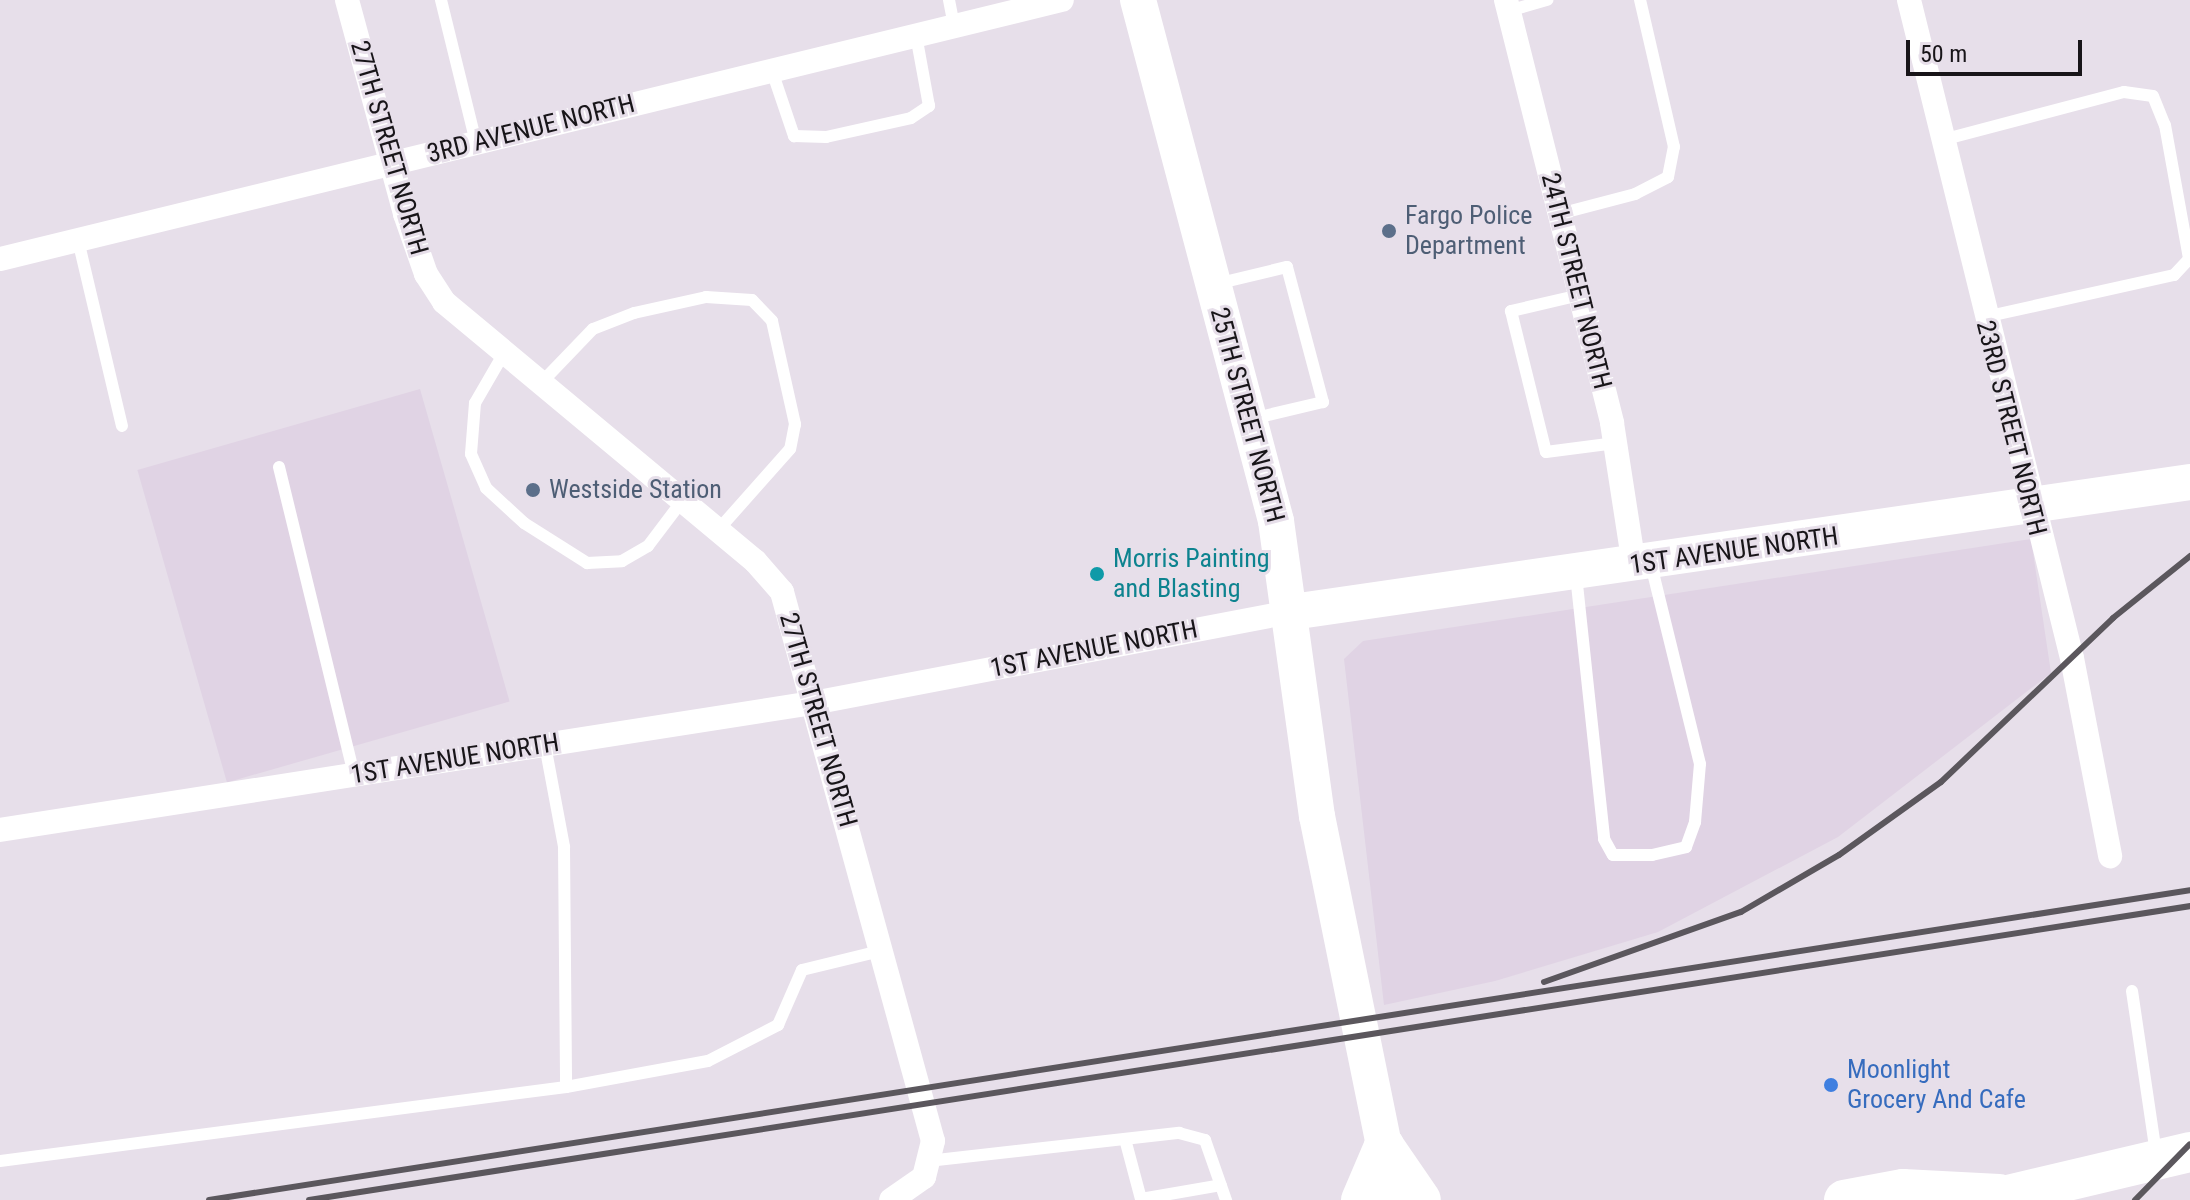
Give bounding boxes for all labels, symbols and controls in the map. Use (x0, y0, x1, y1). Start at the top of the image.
scale bar (1910, 24, 2086, 74)
street label: 27TH STREET NORTH (343, 37, 435, 259)
text: 50 m (1920, 40, 1967, 68)
street label: 3RD AVENUE NORTH (424, 88, 638, 170)
street label: 24TH STREET NORTH (1534, 170, 1618, 392)
place label: Fargo Police Department (1405, 200, 1532, 262)
marker: Fargo Police Department (1380, 222, 1398, 240)
street label: 25TH STREET NORTH (1203, 304, 1291, 526)
street label: 23RD STREET NORTH (1969, 317, 2053, 539)
place label: Westside Station (549, 474, 722, 506)
marker: Westside Station (524, 481, 542, 499)
street label: 1ST AVENUE NORTH (1627, 521, 1841, 581)
place label: Morris Painting and Blasting (1113, 543, 1270, 604)
marker: Morris Painting and Blasting (1088, 565, 1106, 583)
street label: 27TH STREET NORTH (772, 609, 864, 831)
street label: 1ST AVENUE NORTH (987, 614, 1201, 684)
street label: 1ST AVENUE NORTH (348, 727, 562, 791)
place label: Moonlight Grocery And Cafe (1847, 1054, 2026, 1116)
marker: Moonlight Grocery And Cafe (1822, 1076, 1840, 1094)

